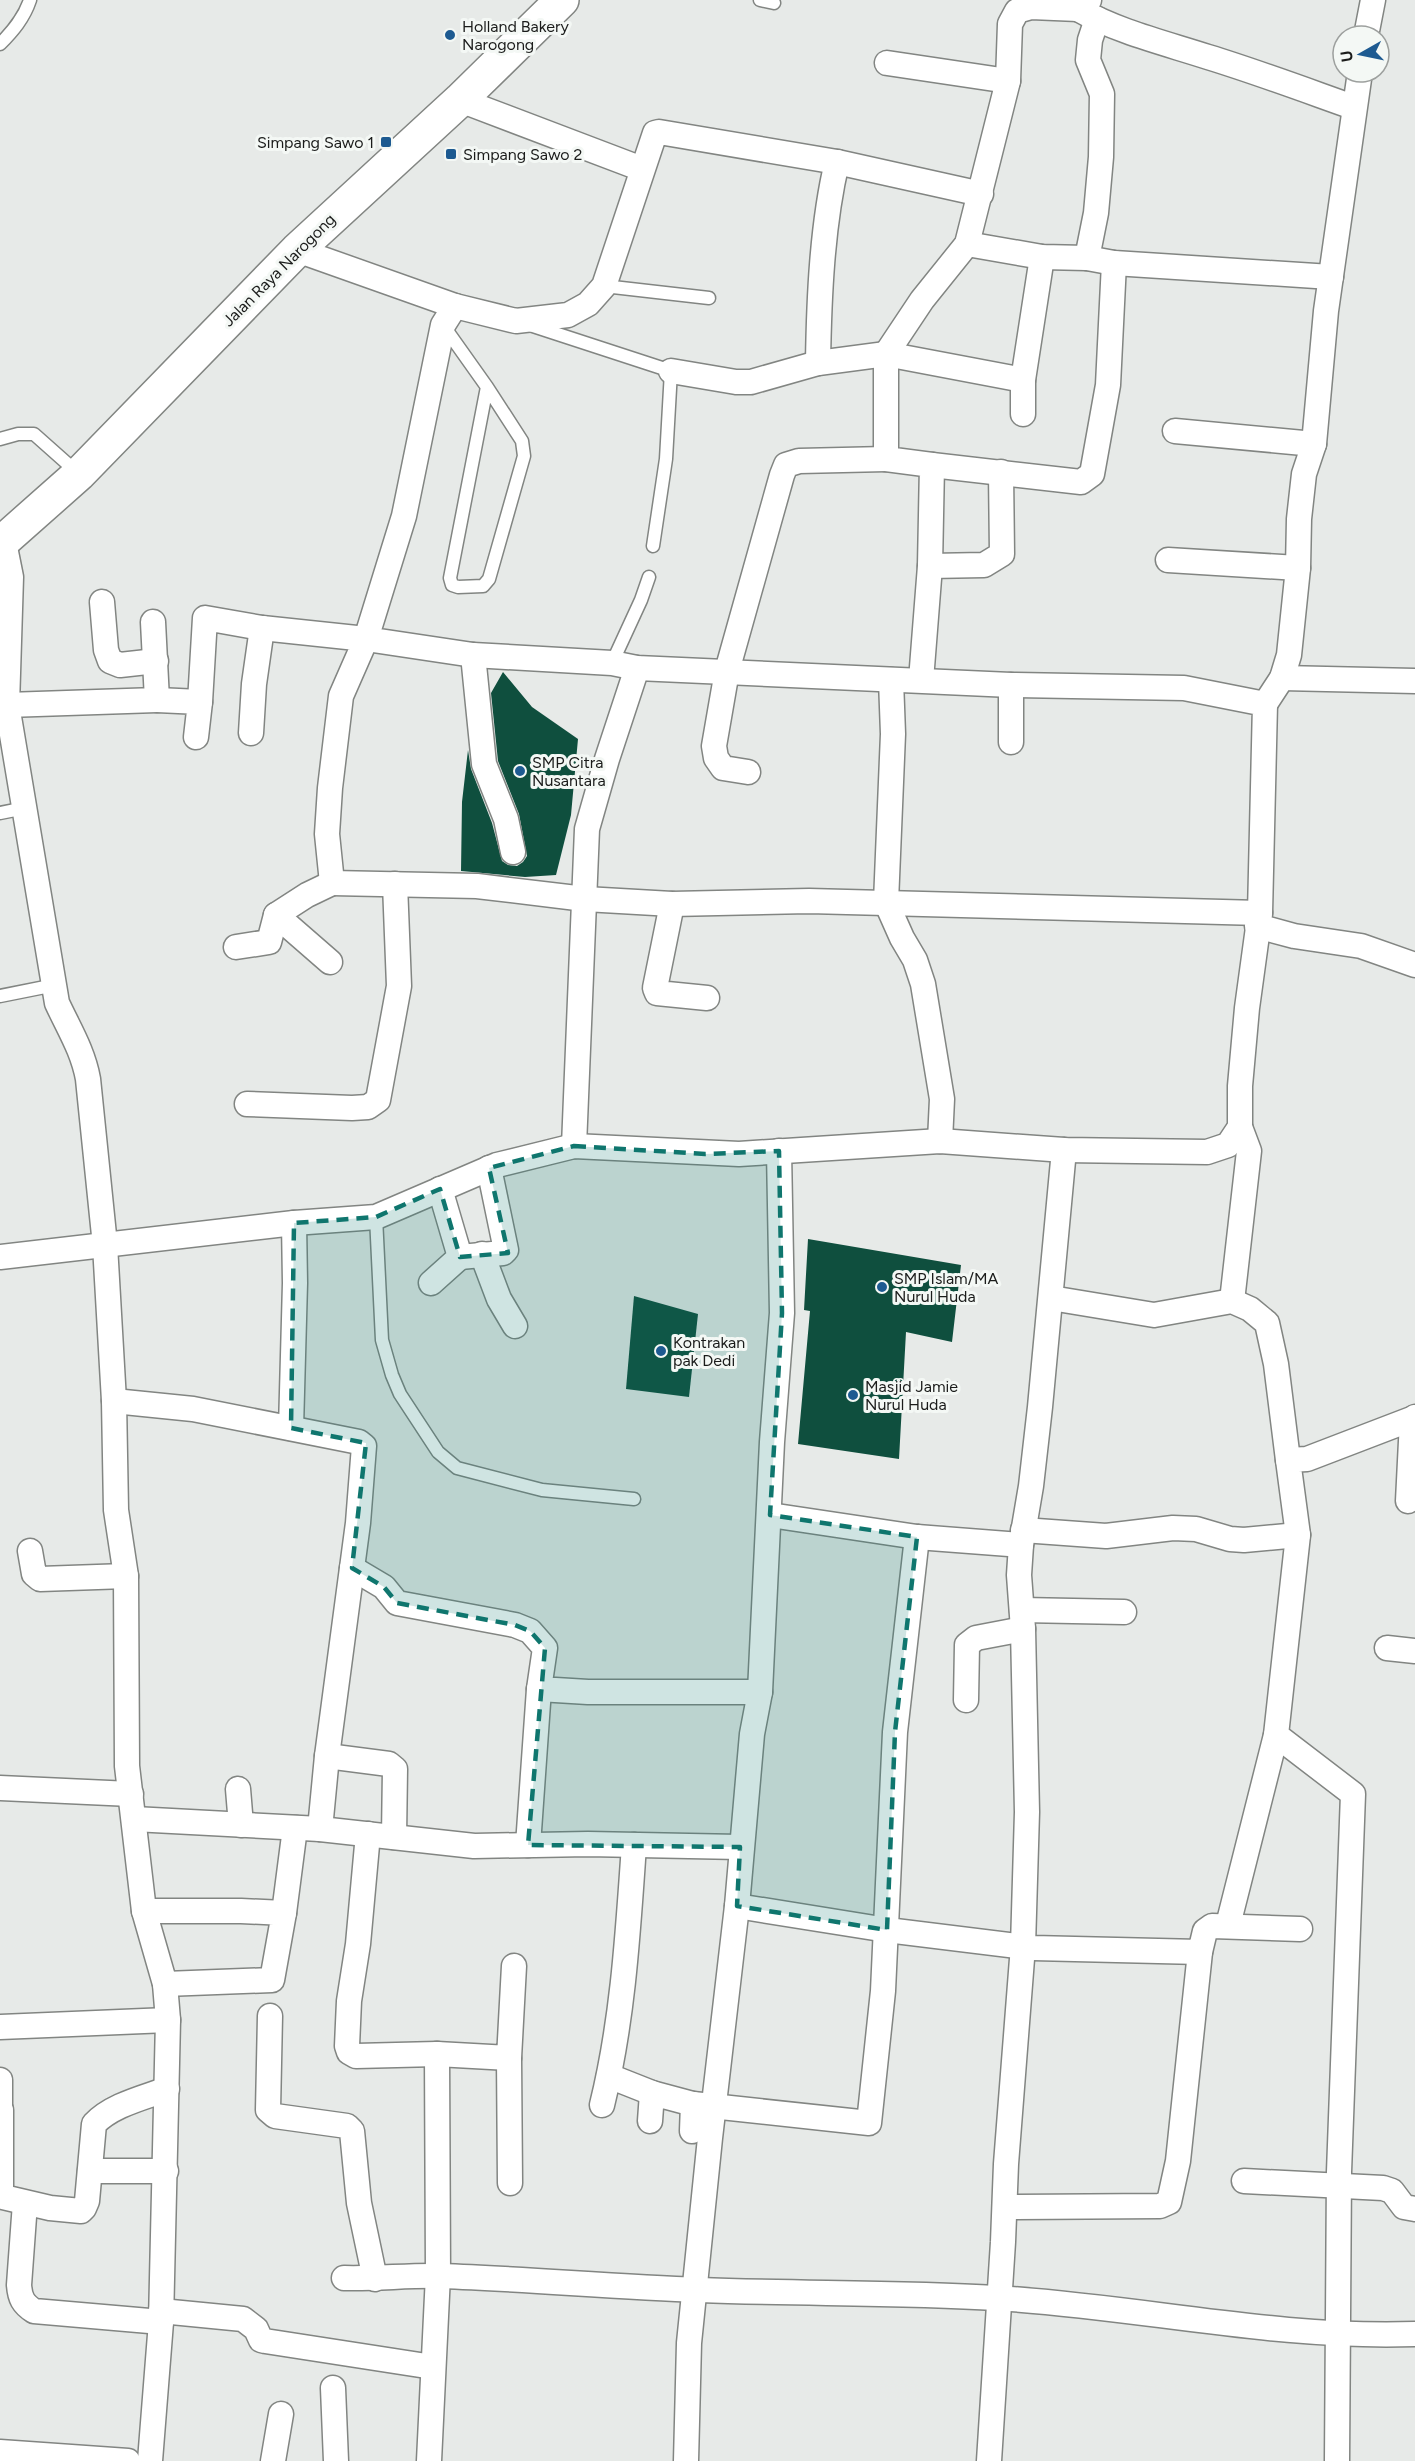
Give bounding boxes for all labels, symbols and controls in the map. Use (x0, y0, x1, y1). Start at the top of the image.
place label: Holland Bakery Narogong (462, 17, 569, 54)
north arrow (1331, 24, 1391, 84)
marker: Holland Bakery Narogong (443, 28, 457, 42)
text: U (1336, 49, 1357, 63)
place label: Simpang Sawo 1 (257, 133, 374, 152)
marker: Simpang Sawo 1 (379, 135, 393, 149)
place label: Simpang Sawo 2 (463, 145, 582, 164)
marker: Simpang Sawo 2 (444, 147, 458, 161)
street label: Jalan Raya Narogong (219, 210, 339, 330)
place label: SMP Citra Nusantara (532, 753, 606, 790)
marker: SMP Citra Nusantara (513, 764, 527, 778)
place label: SMP Islam/MA Nurul Huda (894, 1269, 998, 1306)
marker: SMP Islam/MA Nurul Huda (875, 1280, 889, 1294)
place label: Kontrakan pak Dedi (673, 1333, 745, 1370)
marker: Kontrakan pak Dedi (654, 1344, 668, 1358)
place label: Masjid Jamie Nurul Huda (865, 1377, 958, 1414)
marker: Masjid Jamie Nurul Huda (846, 1388, 860, 1402)

